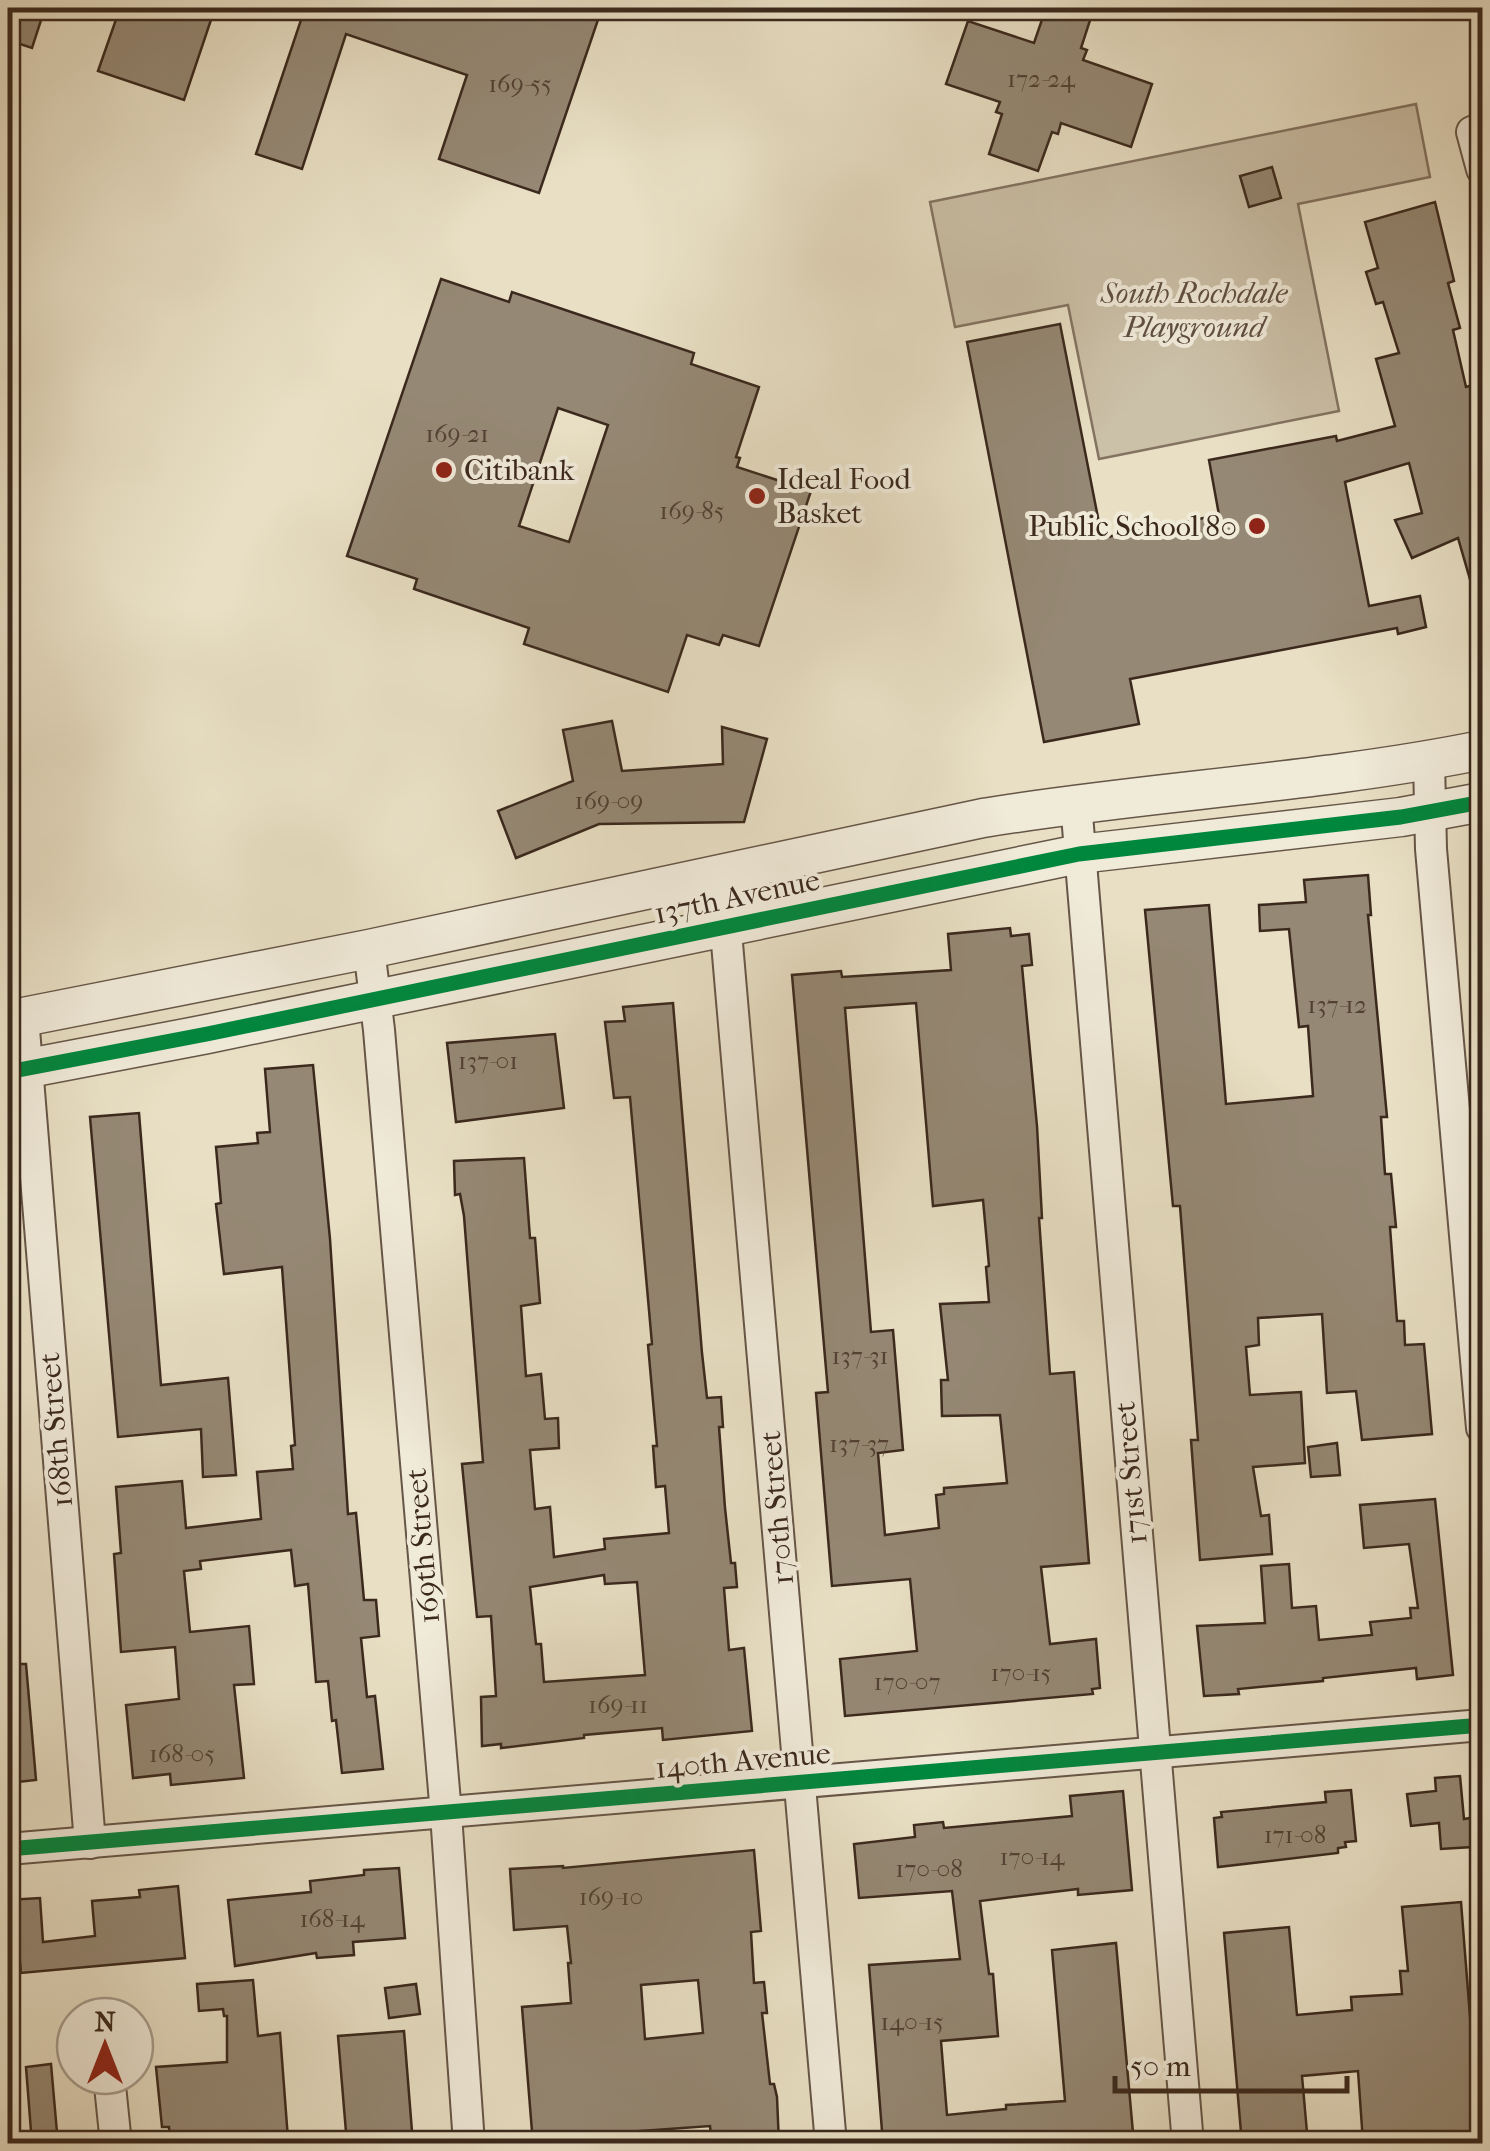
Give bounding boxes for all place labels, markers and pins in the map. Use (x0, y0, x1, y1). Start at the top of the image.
place label: Citibank (464, 453, 575, 488)
marker: Citibank (433, 459, 455, 481)
place label: Ideal Food Basket (777, 462, 912, 531)
marker: Ideal Food Basket (746, 485, 768, 507)
place label: Public School 80 (1028, 509, 1237, 544)
marker: Public School 80 (1246, 515, 1268, 537)

